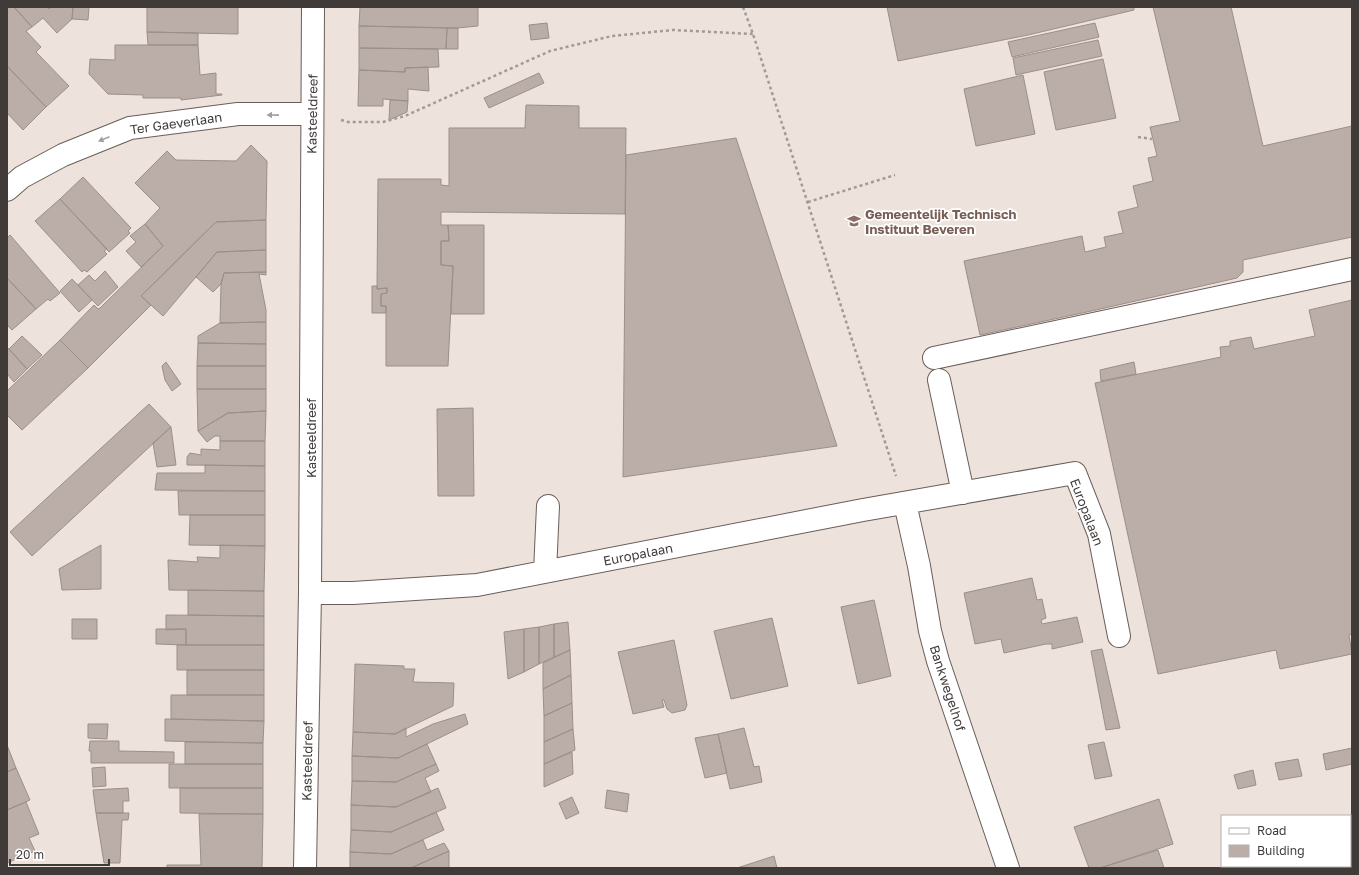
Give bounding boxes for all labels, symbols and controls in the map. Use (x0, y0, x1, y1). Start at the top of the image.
street label: Kasteeldreef (303, 74, 321, 154)
street label: Ter Gaeverlaan (129, 109, 223, 137)
one-way arrow (266, 112, 279, 118)
one-way arrow (99, 136, 110, 142)
place label: Gemeentelijk Technisch Instituut Beveren (865, 206, 1017, 237)
school or university icon: Gemeentelijk Technisch Instituut Beveren (846, 213, 862, 229)
street label: Kasteeldreef (303, 398, 319, 478)
street label: Europalaan (1067, 476, 1107, 548)
street label: Europalaan (602, 539, 674, 569)
street label: Bankwegelhof (927, 643, 970, 733)
street label: Kasteeldreef (298, 721, 316, 801)
legend (1221, 815, 1351, 867)
text: Road (1257, 823, 1286, 838)
scale bar (10, 841, 109, 867)
text: Building (1257, 843, 1305, 858)
text: 20 m (16, 847, 44, 862)

